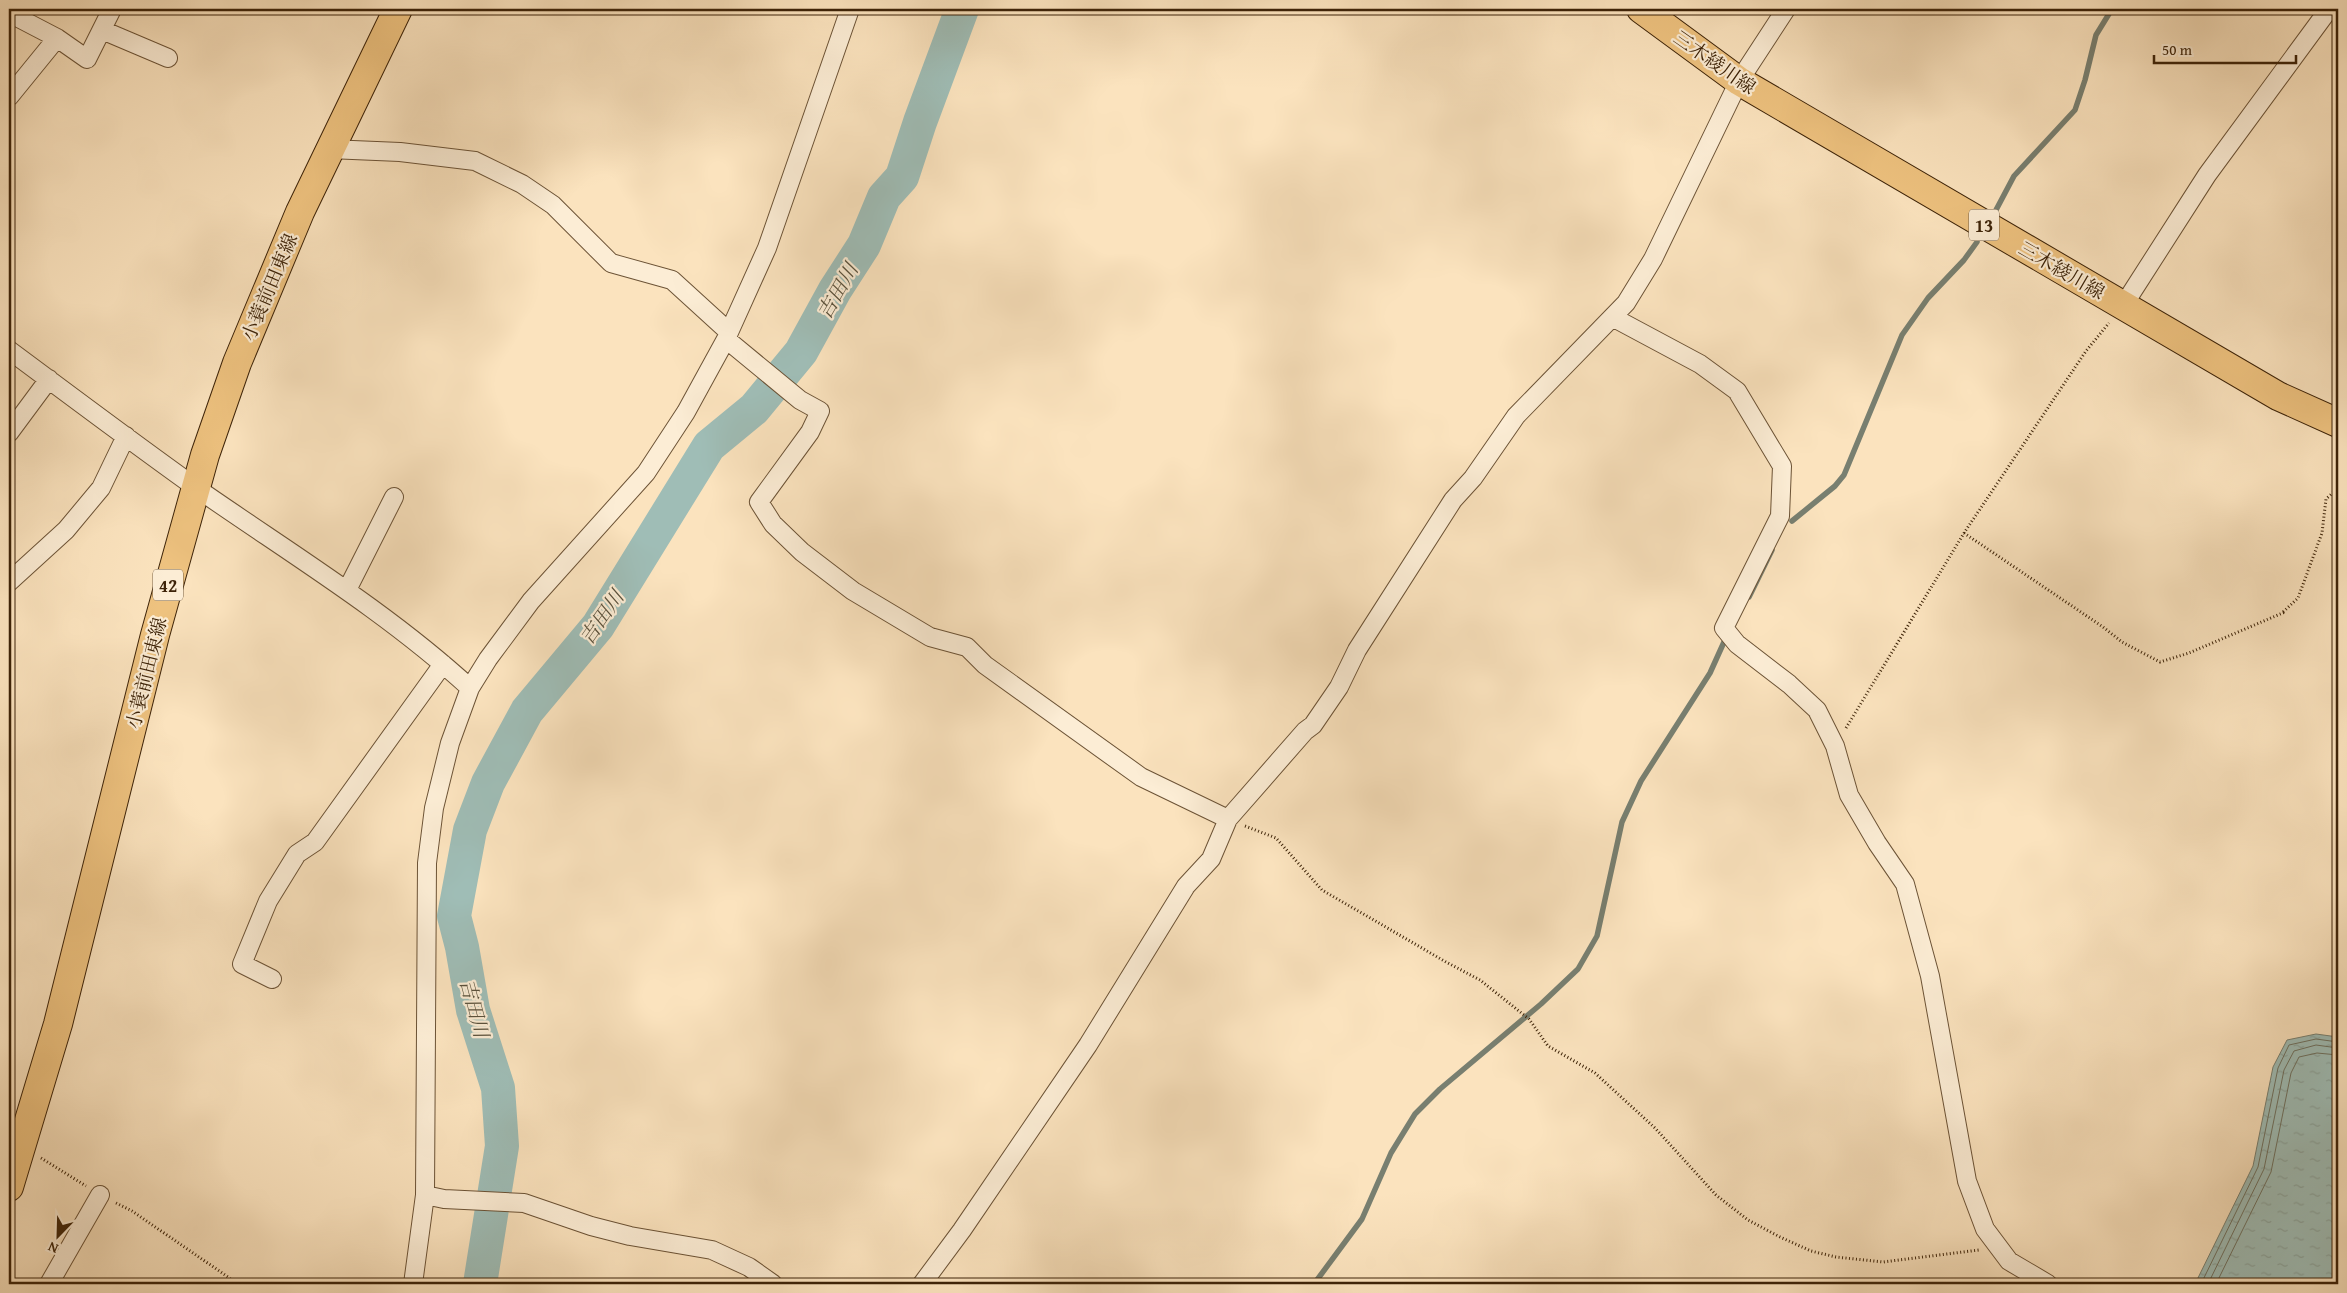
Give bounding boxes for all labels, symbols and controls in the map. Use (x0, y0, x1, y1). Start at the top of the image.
street label: 三木綾川線 (1668, 23, 1762, 101)
scale bar (2154, 32, 2297, 64)
text: 50 m (2162, 39, 2193, 60)
road number: 13 (1969, 210, 1999, 240)
street label: 小蓑前田東線 (234, 229, 304, 345)
street label: 三木綾川線 (2014, 234, 2110, 306)
water label: 吉田川 (809, 256, 866, 324)
road number: 42 (153, 570, 183, 600)
water label: 吉田川 (572, 582, 631, 650)
street label: 小蓑前田東線 (119, 614, 173, 732)
water label: 吉田川 (453, 975, 497, 1043)
north arrow (32, 1210, 82, 1260)
text: N (44, 1237, 61, 1259)

